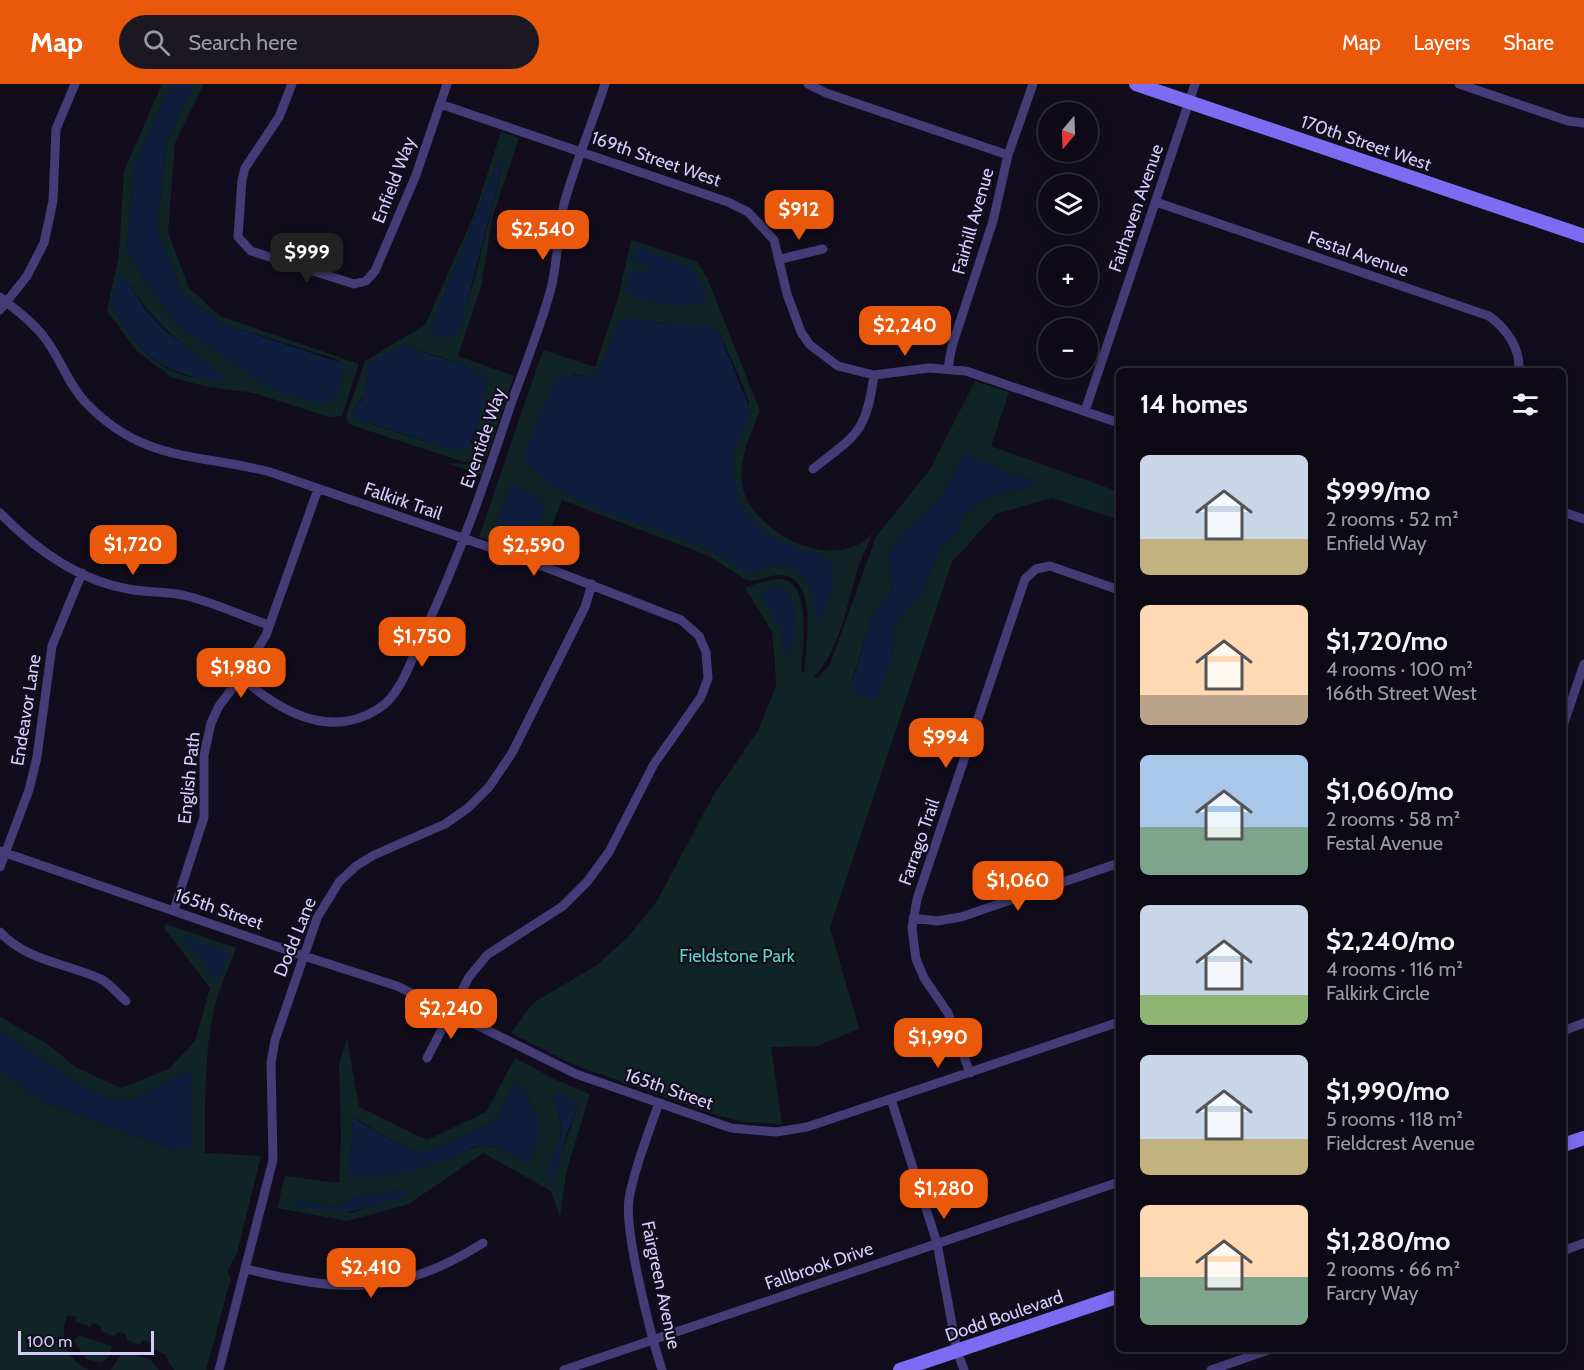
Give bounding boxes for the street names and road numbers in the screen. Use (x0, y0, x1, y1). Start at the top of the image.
street label: 170th Street West (1298, 110, 1434, 176)
street label: 169th Street West (588, 127, 724, 191)
street label: Enfield Way (367, 134, 421, 226)
street label: Fairhaven Avenue (1104, 141, 1168, 275)
street label: Fairhill Avenue (947, 165, 999, 277)
street label: Festal Avenue (1305, 226, 1411, 282)
street label: Eventide Way (456, 385, 510, 491)
street label: Falkirk Trail (361, 477, 446, 525)
street label: Endeavor Lane (6, 653, 46, 767)
street label: English Path (173, 731, 205, 825)
street label: Farrago Trail (894, 795, 944, 888)
street label: 165th Street (172, 884, 266, 934)
street label: Dodd Lane (269, 894, 321, 980)
street label: 165th Street (622, 1064, 716, 1114)
street label: Fairgreen Avenue (637, 1219, 685, 1351)
street label: Fallbrook Drive (762, 1237, 876, 1295)
street label: Dodd Boulevard (942, 1286, 1066, 1346)

